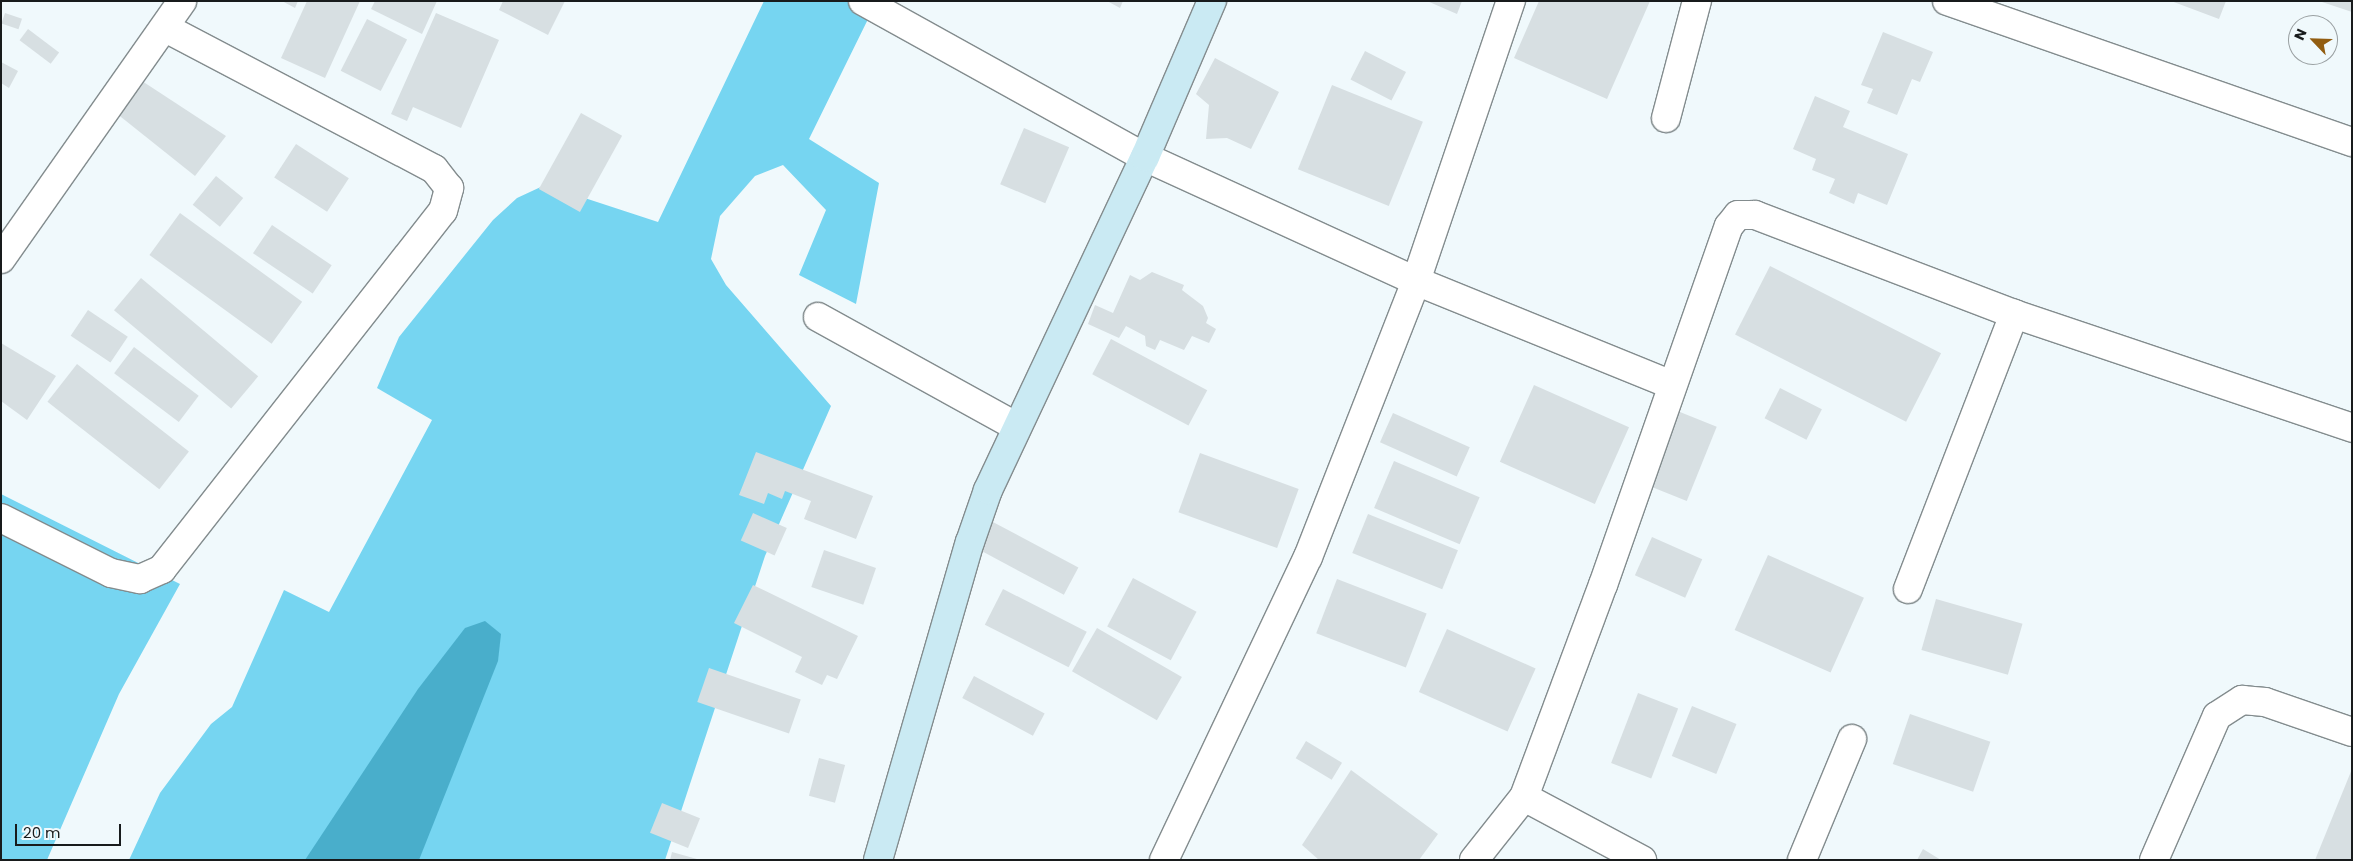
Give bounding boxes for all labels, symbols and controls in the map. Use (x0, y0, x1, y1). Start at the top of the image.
north arrow (2288, 15, 2338, 65)
text: N (2289, 25, 2311, 43)
scale bar (18, 814, 124, 846)
text: 20 m (23, 822, 61, 843)

